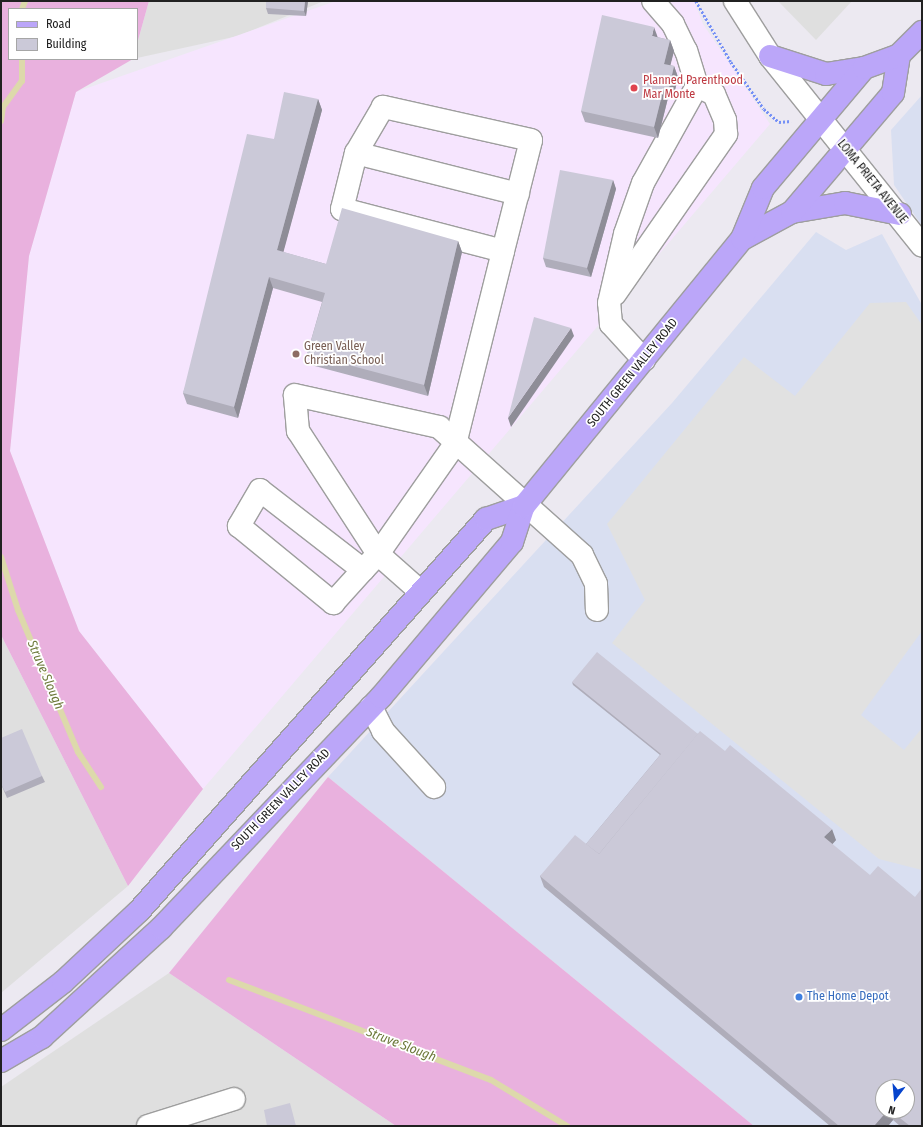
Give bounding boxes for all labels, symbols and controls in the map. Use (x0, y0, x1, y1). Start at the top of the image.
legend (8, 8, 138, 60)
text: Road (46, 17, 71, 31)
text: Building (46, 37, 86, 51)
place label: Planned Parenthood Mar Monte (643, 74, 743, 102)
marker: Planned Parenthood Mar Monte (628, 82, 640, 94)
street label: LOMA PRIETA AVENUE (834, 137, 910, 227)
street label: SOUTH GREEN VALLEY ROAD (585, 316, 681, 430)
place label: Green Valley Christian School (304, 340, 384, 368)
marker: Green Valley Christian School (291, 349, 301, 359)
water label: Struve Slough (23, 638, 67, 712)
street label: SOUTH GREEN VALLEY ROAD (229, 746, 333, 854)
place label: The Home Depot (807, 990, 889, 1004)
marker: The Home Depot (794, 992, 804, 1002)
water label: Struve Slough (364, 1025, 438, 1065)
north arrow (875, 1079, 915, 1119)
text: N (887, 1103, 897, 1117)

